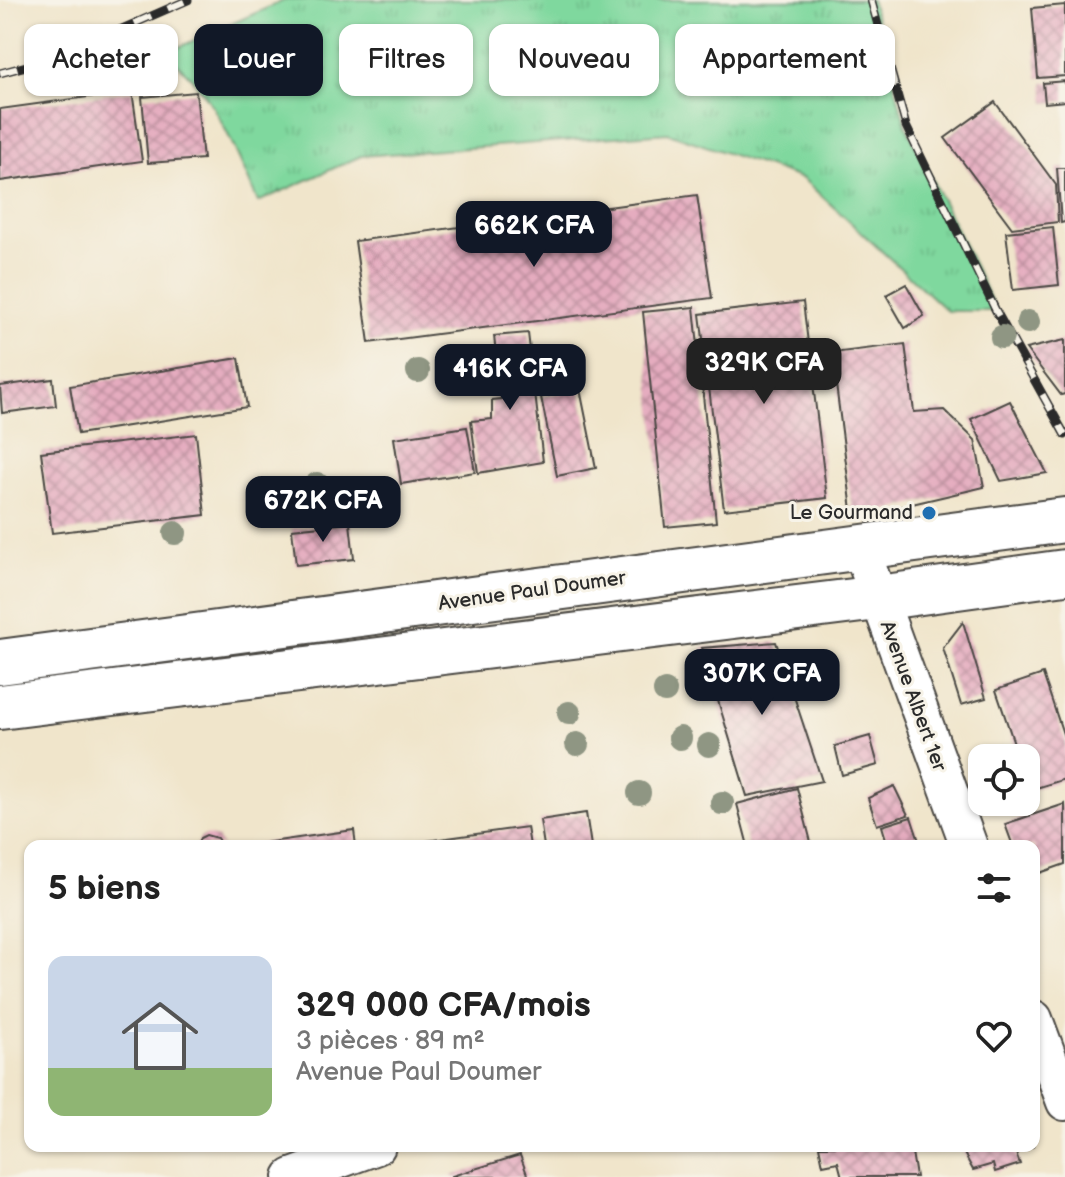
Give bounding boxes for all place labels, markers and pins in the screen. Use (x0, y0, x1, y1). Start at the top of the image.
pin: 662K CFA (451, 201, 617, 269)
pin: 329K CFA (681, 338, 847, 406)
pin: 416K CFA (427, 344, 593, 412)
pin: 672K CFA (240, 476, 406, 544)
place label: Le Gourmand (790, 501, 913, 525)
marker: Le Gourmand (920, 504, 938, 522)
pin: 307K CFA (679, 649, 845, 717)

